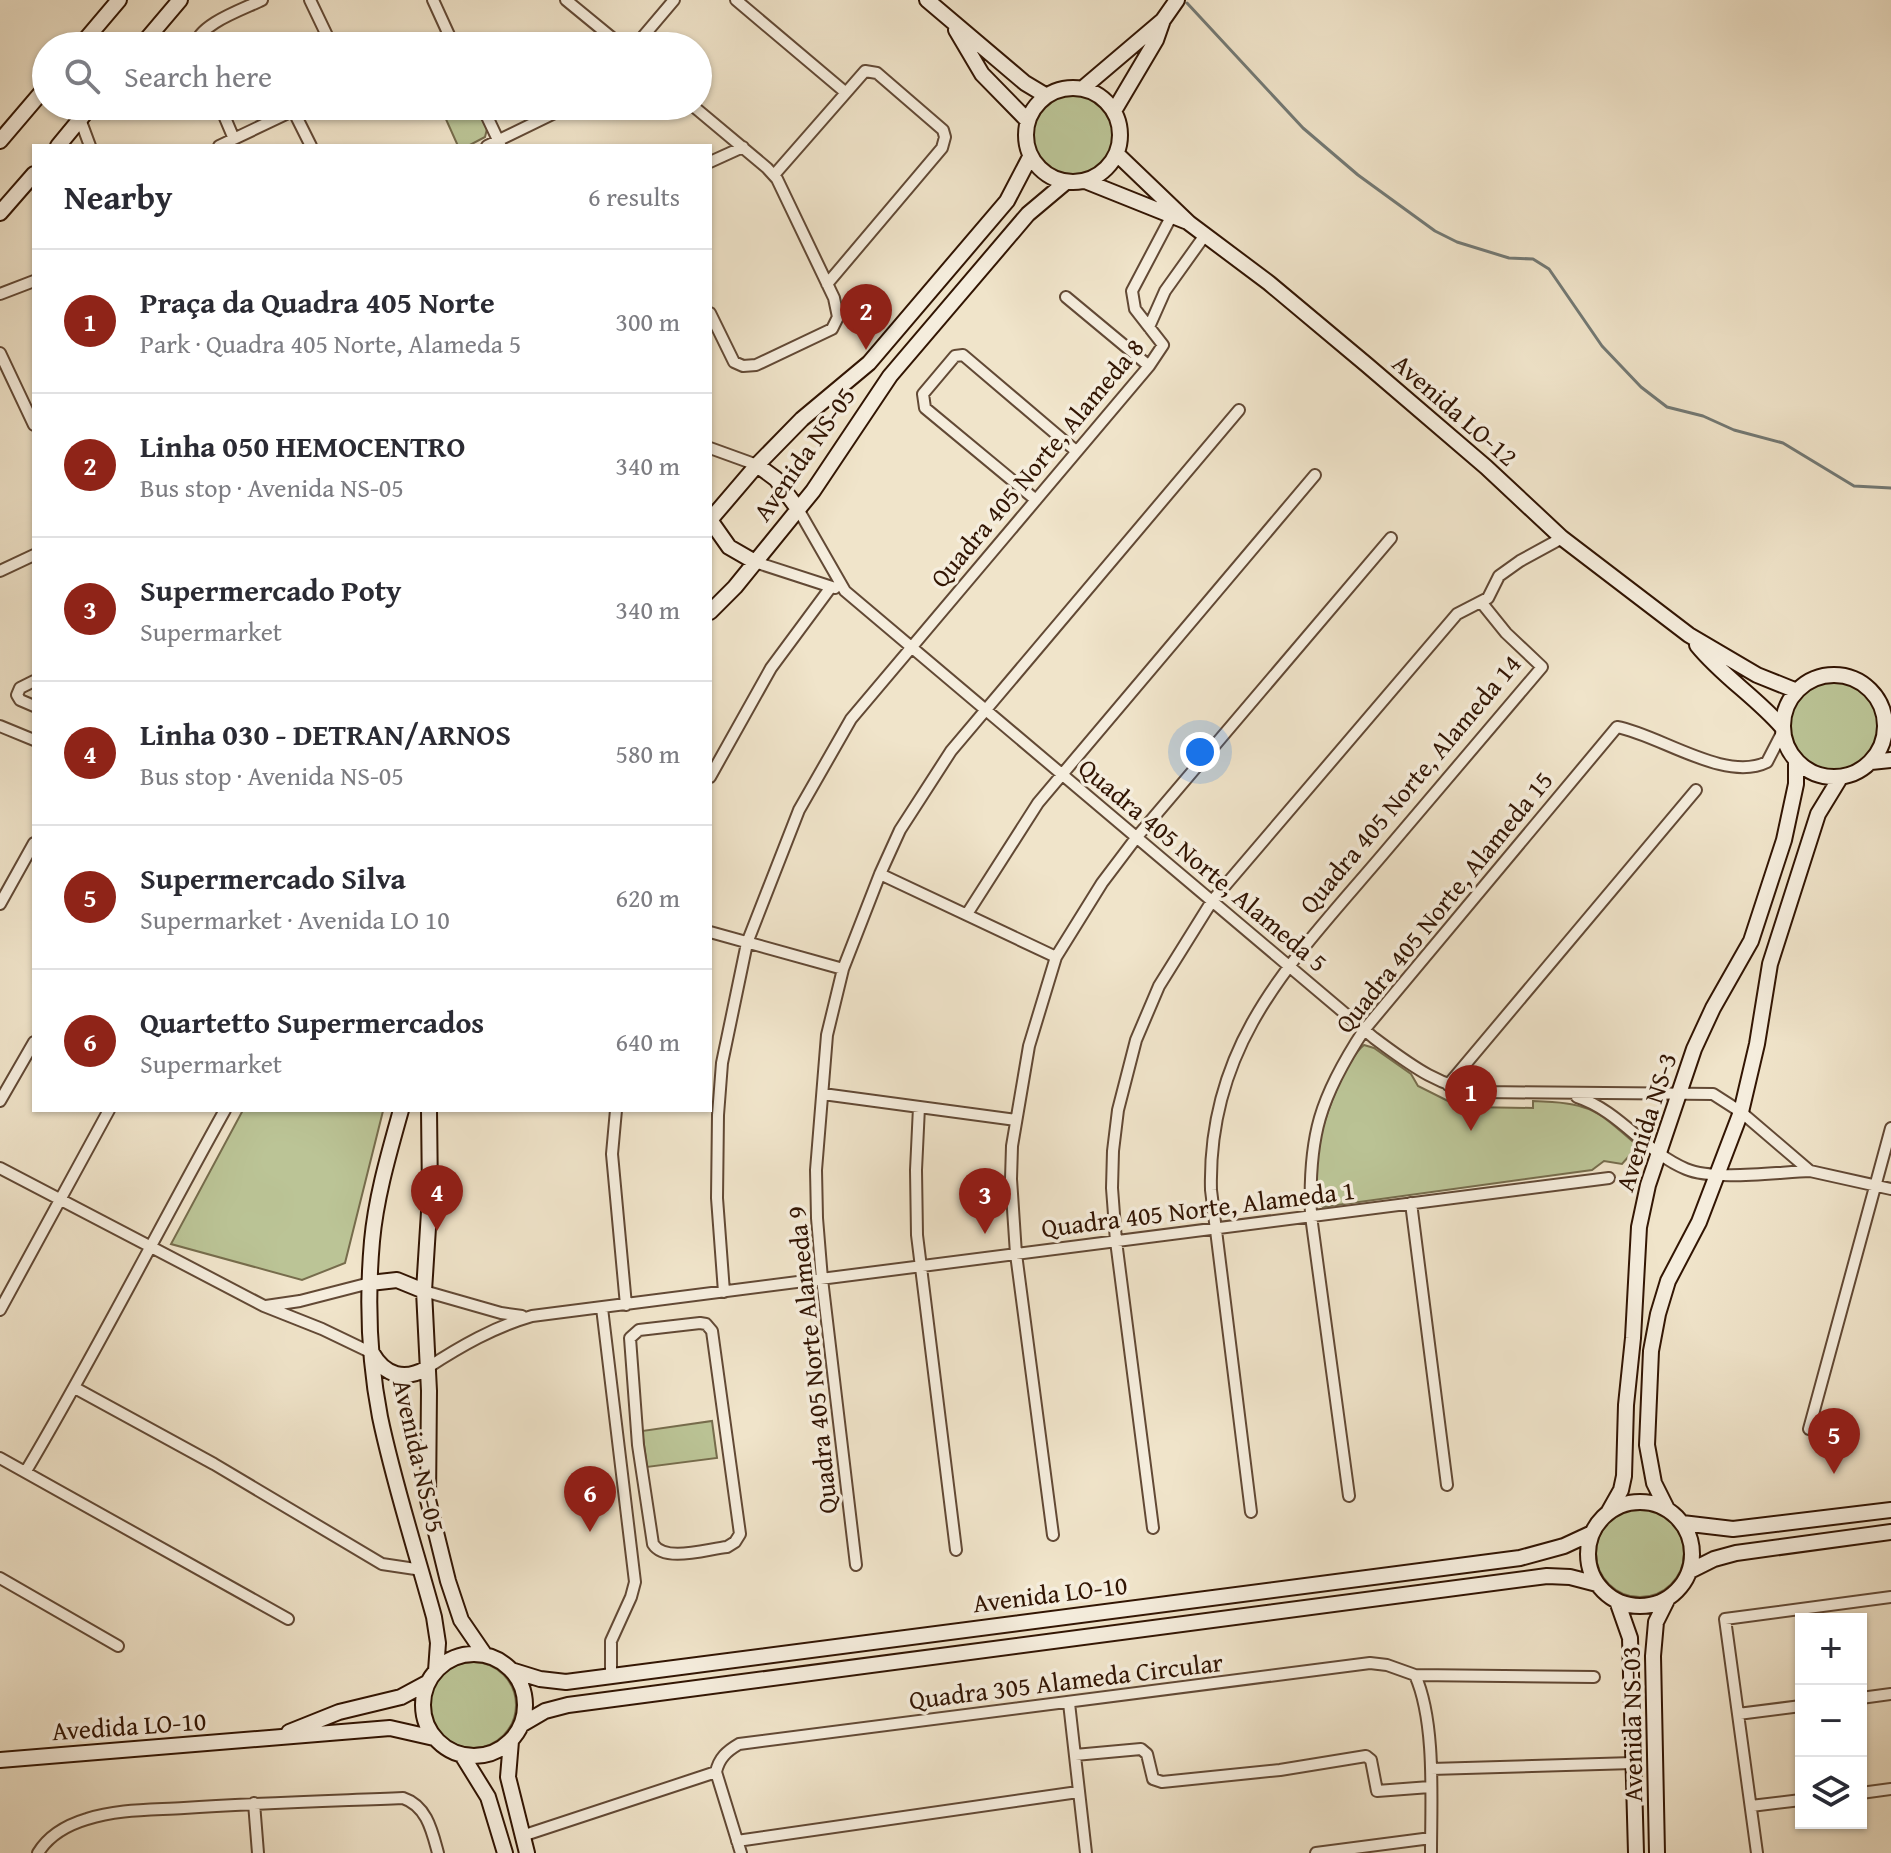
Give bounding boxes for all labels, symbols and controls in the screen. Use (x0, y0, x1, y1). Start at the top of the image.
search box (32, 32, 712, 120)
icon: search (60, 54, 104, 98)
text: Search here (124, 54, 272, 98)
text: Nearby (64, 172, 173, 221)
text: 6 results (588, 177, 680, 216)
text: Praça da Quadra 405 Norte (140, 280, 495, 324)
pin: 2 (840, 284, 892, 350)
text: 1 (83, 302, 97, 341)
text: 300 m (615, 302, 680, 341)
text: Park · Quadra 405 Norte, Alameda 5 (140, 324, 521, 363)
street label: Quadra 405 Norte, Alameda 8 (920, 329, 1153, 596)
street label: Avenida LO-12 (1384, 344, 1527, 475)
street label: Avenida NS-05 (743, 378, 864, 529)
text: Linha 050 HEMOCENTRO (140, 424, 465, 468)
text: 2 (83, 446, 97, 485)
text: 340 m (615, 446, 680, 485)
text: Bus stop · Avenida NS-05 (140, 468, 404, 507)
text: Supermercado Poty (140, 568, 401, 612)
text: 3 (83, 590, 97, 629)
text: 340 m (615, 590, 680, 629)
text: Supermarket (140, 612, 282, 651)
street label: Quadra 405 Norte, Alameda 14 (1289, 646, 1530, 922)
text: Linha 030 - DETRAN/ARNOS (140, 712, 511, 756)
your location (1180, 732, 1220, 772)
text: 4 (83, 734, 97, 773)
text: 580 m (615, 734, 680, 773)
street label: Quadra 405 Norte, Alameda 5 (1070, 748, 1337, 981)
text: Bus stop · Avenida NS-05 (140, 756, 404, 795)
street label: Quadra 405 Norte, Alameda 15 (1325, 762, 1562, 1041)
text: Supermercado Silva (140, 856, 406, 900)
text: 5 (83, 878, 97, 917)
text: 620 m (615, 878, 680, 917)
text: Supermarket · Avenida LO 10 (140, 900, 450, 939)
text: Quartetto Supermercados (140, 1000, 484, 1044)
text: 6 (83, 1022, 97, 1061)
text: 640 m (615, 1022, 680, 1061)
text: Supermarket (140, 1044, 282, 1083)
street label: Avenida NS-3 (1605, 1047, 1686, 1196)
pin: 1 (1445, 1065, 1497, 1131)
pin: 4 (411, 1165, 463, 1231)
pin: 3 (959, 1168, 1011, 1234)
street label: Quadra 405 Norte, Alameda 1 (1039, 1170, 1357, 1247)
street label: Quadra 405 Norte Alameda 9 (776, 1204, 847, 1516)
street label: Avenida NS-05 (383, 1375, 456, 1537)
pin: 5 (1808, 1408, 1860, 1474)
pin: 6 (564, 1466, 616, 1532)
street label: Avenida LO-10 (971, 1565, 1129, 1622)
map controls (1795, 1613, 1867, 1829)
button: + (1795, 1613, 1867, 1685)
street label: Quadra 305 Alameda Circular (907, 1642, 1225, 1719)
street label: Avenida NS-03 (1611, 1645, 1652, 1803)
button: − (1795, 1685, 1867, 1757)
street label: Avedida LO-10 (51, 1701, 207, 1750)
button: layers (1795, 1757, 1867, 1829)

